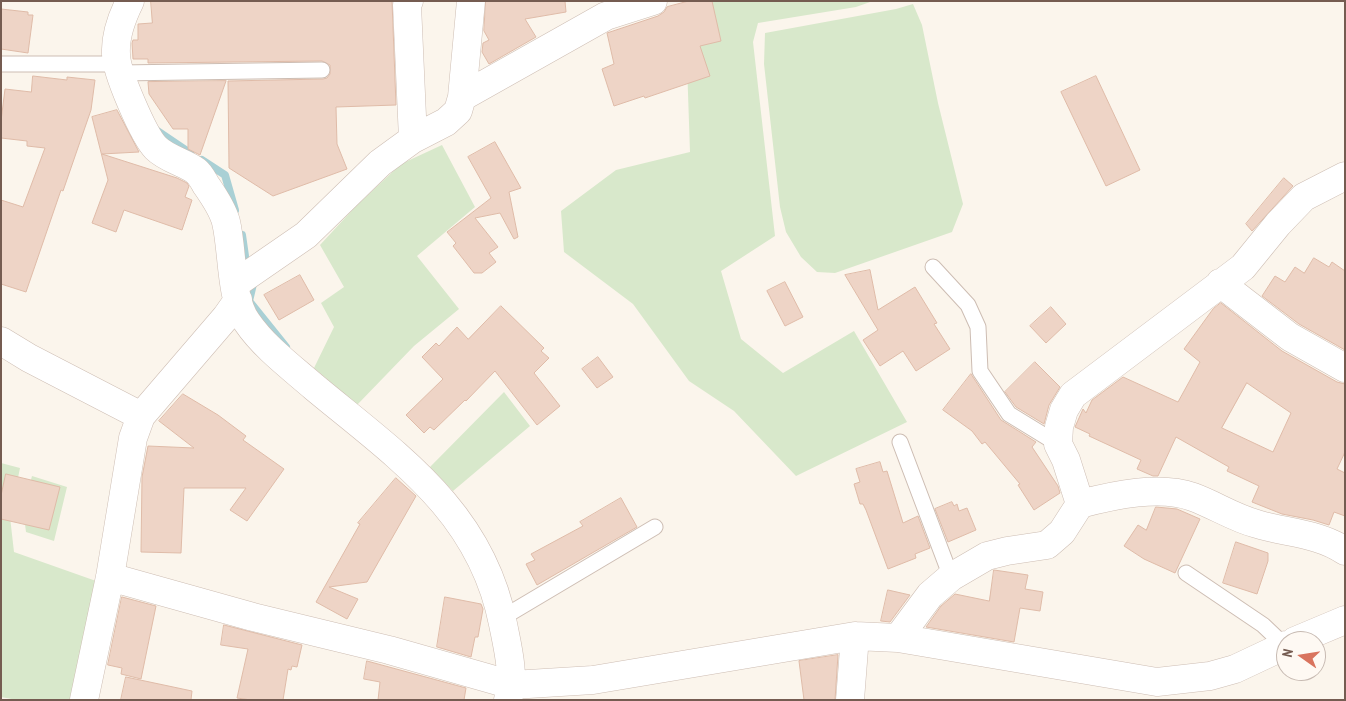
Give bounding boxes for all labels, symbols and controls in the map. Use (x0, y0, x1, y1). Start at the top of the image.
north arrow (1276, 631, 1326, 681)
text: N (1278, 647, 1297, 659)

